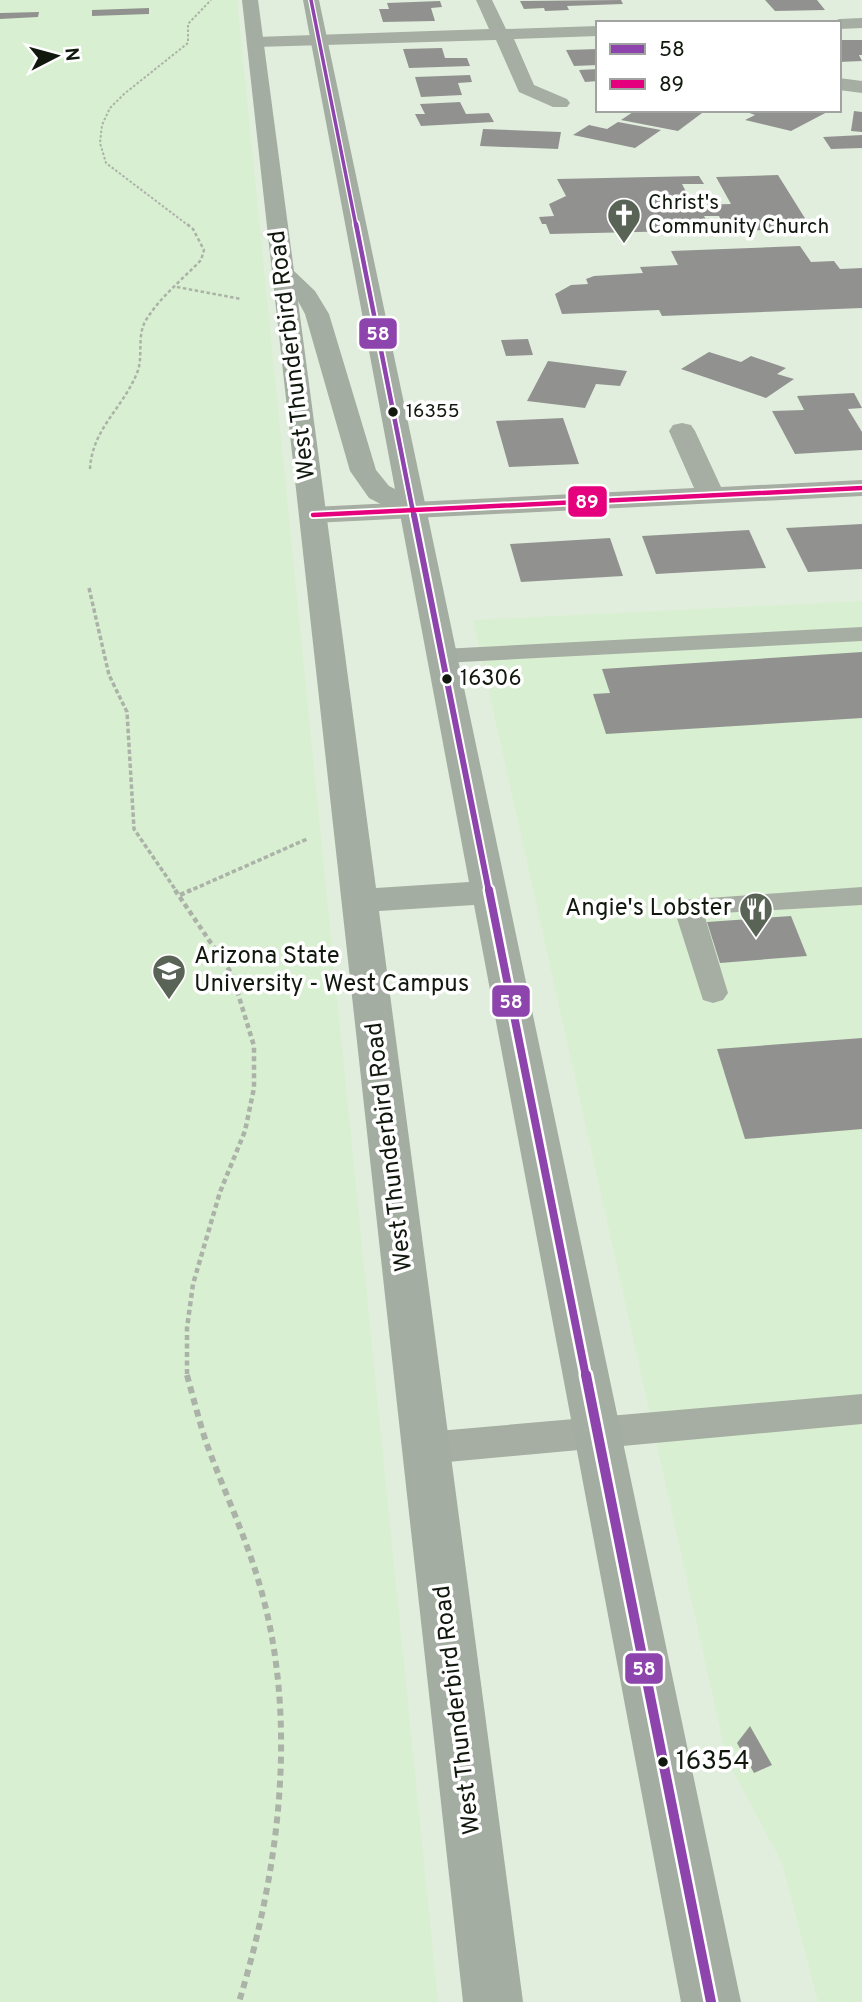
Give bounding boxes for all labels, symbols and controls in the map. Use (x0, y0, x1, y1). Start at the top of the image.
north arrow (21, 21, 91, 91)
legend (596, 21, 841, 112)
text: 58 (659, 37, 685, 64)
text: N (58, 46, 84, 62)
text: 89 (659, 72, 684, 99)
place label: Christ's Community Church (648, 190, 829, 241)
church icon: Christ's Community Church (605, 196, 643, 245)
street label: West Thunderbird Road (263, 229, 323, 481)
line badge: 58 (358, 317, 398, 350)
text: 58 (366, 323, 390, 347)
place label: 16355 (406, 400, 459, 424)
marker: 16355 (386, 405, 400, 419)
line badge: 89 (567, 485, 608, 518)
text: 89 (575, 491, 599, 515)
place label: 16306 (460, 666, 522, 693)
marker: 16306 (440, 672, 454, 686)
restaurant icon: Angie's Lobster (737, 890, 775, 939)
place label: Angie's Lobster (565, 894, 732, 924)
place label: Arizona State University - West Campus (194, 942, 469, 1000)
school or university icon: Arizona State University - West Campus (150, 952, 188, 1001)
line badge: 58 (491, 984, 531, 1018)
text: 58 (499, 991, 523, 1015)
street label: West Thunderbird Road (360, 1021, 420, 1273)
street label: West Thunderbird Road (428, 1584, 488, 1836)
line badge: 58 (624, 1652, 664, 1685)
text: 58 (632, 1658, 656, 1682)
place label: 16354 (676, 1746, 750, 1779)
marker: 16354 (656, 1755, 670, 1769)

